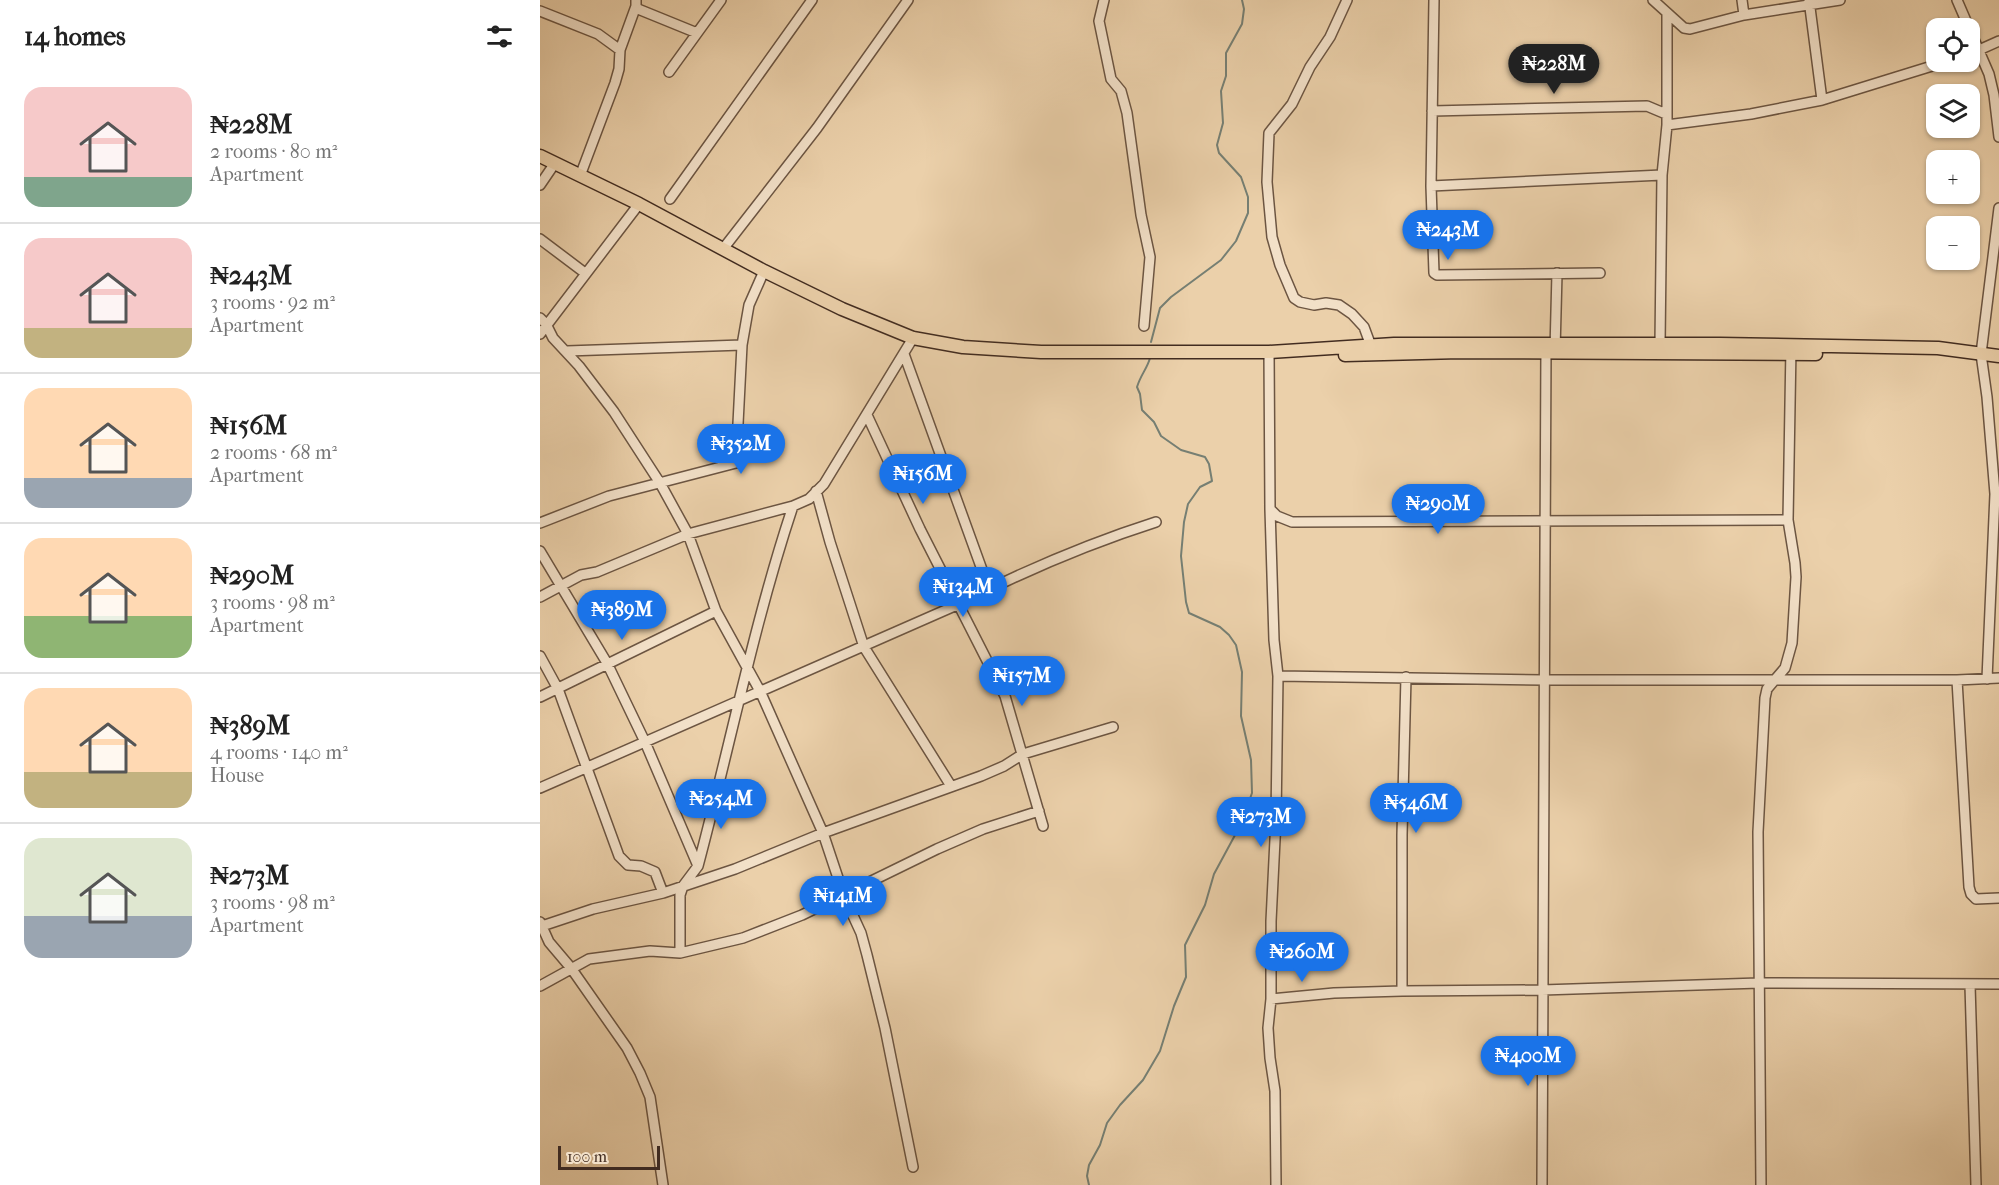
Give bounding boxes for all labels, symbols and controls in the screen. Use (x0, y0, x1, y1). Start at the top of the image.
map controls (1926, 18, 1980, 270)
button: locate (1926, 18, 1980, 72)
icon: filters (483, 20, 516, 53)
text: 14 homes (24, 21, 126, 52)
pin: ₦228M (1512, 44, 1596, 95)
text: ₦228M (1522, 52, 1586, 75)
button: layers (1926, 84, 1980, 138)
text: ₦228M (210, 109, 292, 140)
icon: home (72, 111, 144, 183)
text: 2 rooms · 80 m² (210, 140, 337, 163)
button: + (1926, 150, 1980, 204)
text: Apartment (210, 163, 304, 186)
pin: ₦243M (1406, 210, 1490, 261)
button: − (1926, 216, 1980, 270)
text: ₦243M (1416, 218, 1480, 241)
text: ₦243M (210, 260, 292, 291)
icon: home (72, 262, 144, 334)
text: 3 rooms · 92 m² (210, 291, 335, 314)
text: Apartment (210, 314, 304, 337)
text: ₦156M (210, 410, 287, 441)
icon: home (72, 412, 144, 484)
pin: ₦352M (699, 424, 783, 475)
text: ₦352M (711, 432, 771, 455)
text: 2 rooms · 68 m² (210, 441, 337, 464)
pin: ₦156M (881, 454, 965, 505)
text: ₦156M (893, 462, 953, 485)
text: Apartment (210, 464, 304, 487)
pin: ₦290M (1396, 484, 1480, 535)
text: ₦290M (1406, 492, 1470, 515)
text: ₦290M (210, 560, 294, 591)
icon: home (72, 562, 144, 634)
pin: ₦134M (921, 567, 1005, 618)
text: ₦134M (933, 575, 993, 598)
pin: ₦389M (580, 590, 664, 641)
text: 3 rooms · 98 m² (210, 591, 335, 614)
text: ₦389M (591, 598, 653, 621)
text: Apartment (210, 614, 304, 637)
pin: ₦157M (980, 656, 1064, 707)
text: ₦157M (993, 664, 1051, 687)
text: ₦389M (210, 710, 290, 741)
icon: home (72, 712, 144, 784)
text: 4 rooms · 140 m² (210, 741, 348, 764)
text: House (210, 764, 264, 787)
pin: ₦254M (679, 779, 763, 830)
pin: ₦546M (1374, 783, 1458, 834)
text: ₦254M (689, 787, 753, 810)
text: ₦546M (1384, 791, 1448, 814)
pin: ₦273M (1219, 797, 1303, 848)
text: ₦273M (1231, 805, 1291, 828)
text: ₦273M (210, 860, 289, 891)
icon: home (72, 862, 144, 934)
pin: ₦141M (801, 876, 885, 927)
text: ₦141M (814, 884, 872, 907)
text: 3 rooms · 98 m² (210, 891, 335, 914)
text: Apartment (210, 914, 304, 937)
pin: ₦260M (1260, 932, 1344, 983)
text: ₦260M (1270, 940, 1334, 963)
pin: ₦400M (1486, 1036, 1570, 1087)
text: ₦400M (1495, 1044, 1561, 1067)
scale bar (558, 1143, 660, 1170)
text: 100 m (567, 1147, 607, 1166)

